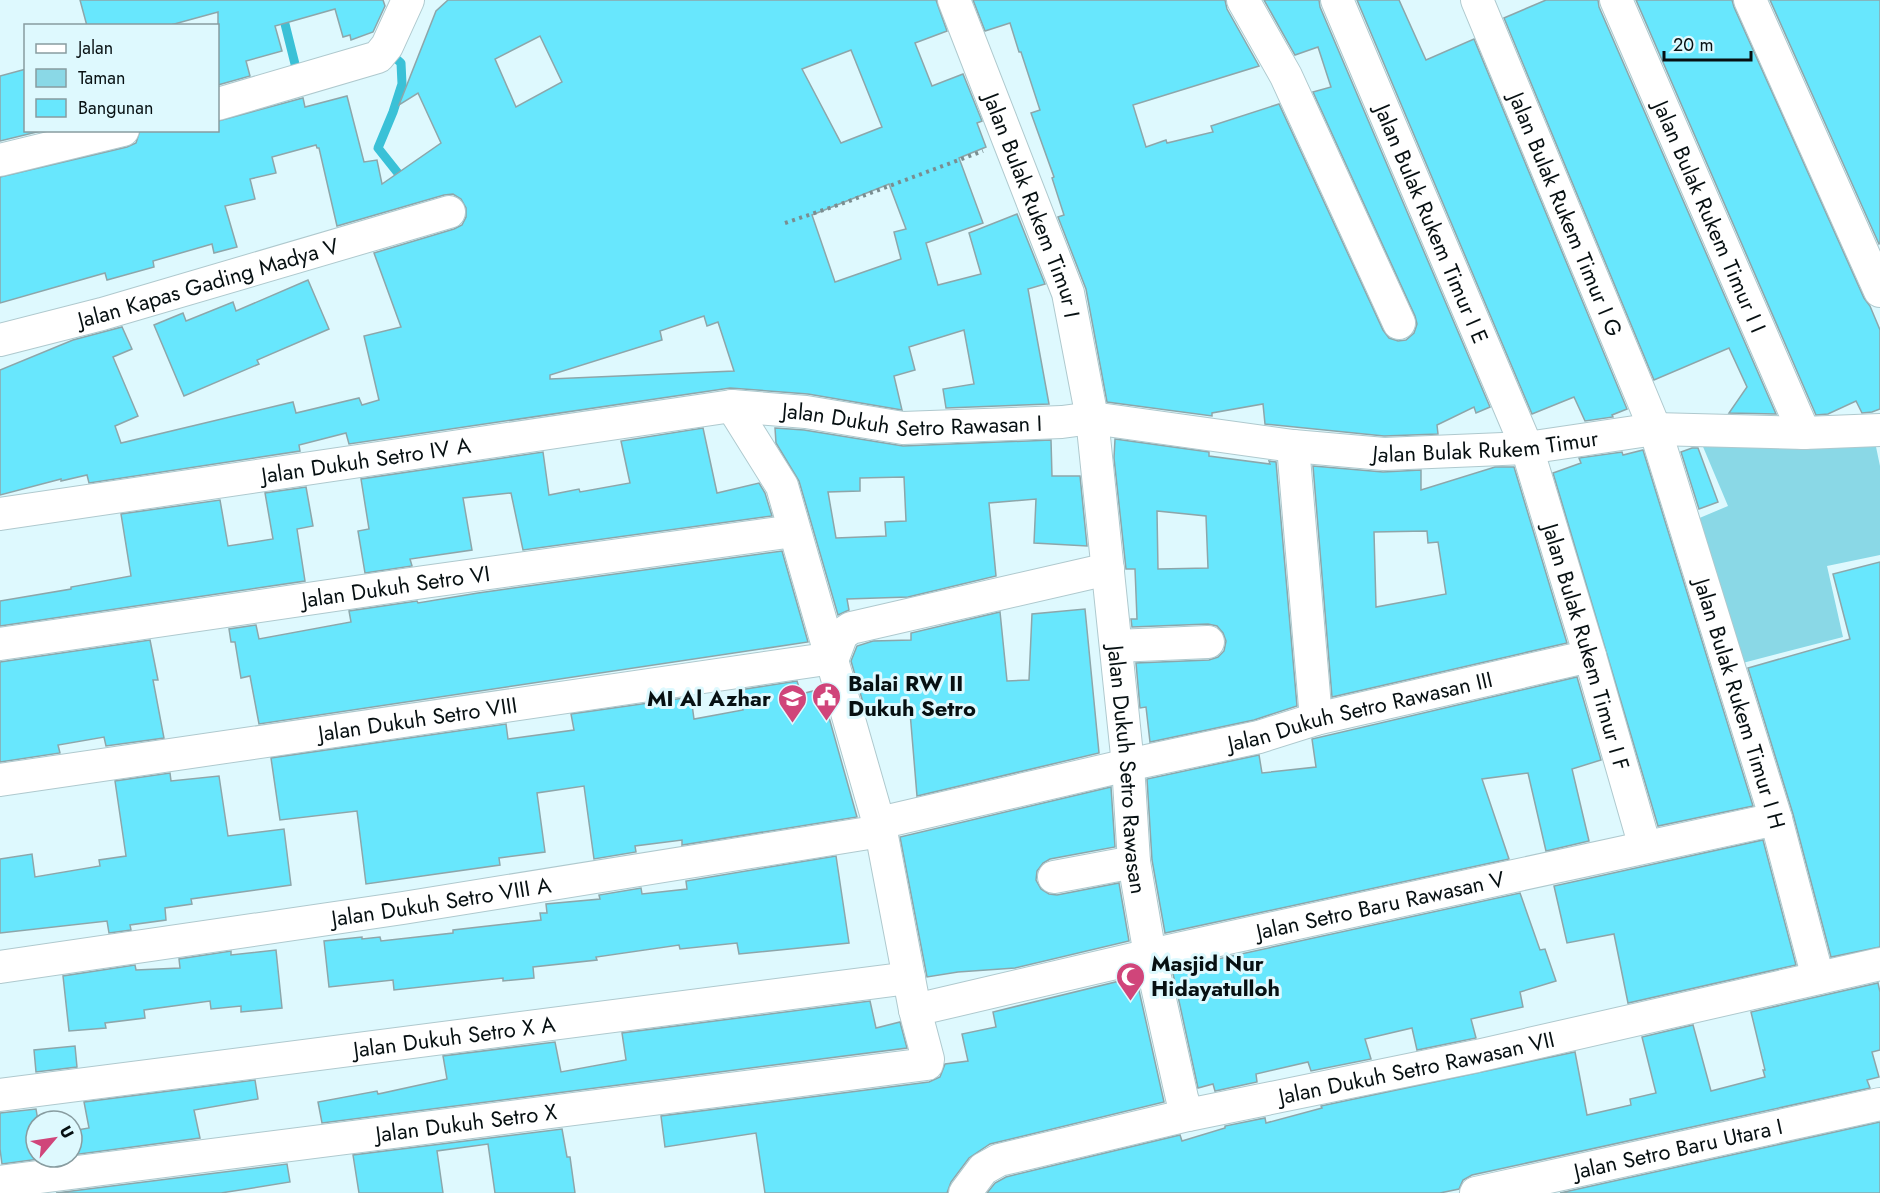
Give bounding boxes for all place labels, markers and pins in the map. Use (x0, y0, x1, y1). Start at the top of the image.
place label: Balai RW II Dukuh Setro (848, 667, 976, 724)
public building icon: Balai RW II Dukuh Setro (811, 680, 843, 722)
place label: MI Al Azhar (647, 682, 771, 714)
school or university icon: MI Al Azhar (776, 682, 808, 724)
place label: Masjid Nur Hidayatulloh (1151, 947, 1280, 1004)
mosque icon: Masjid Nur Hidayatulloh (1114, 960, 1146, 1002)

